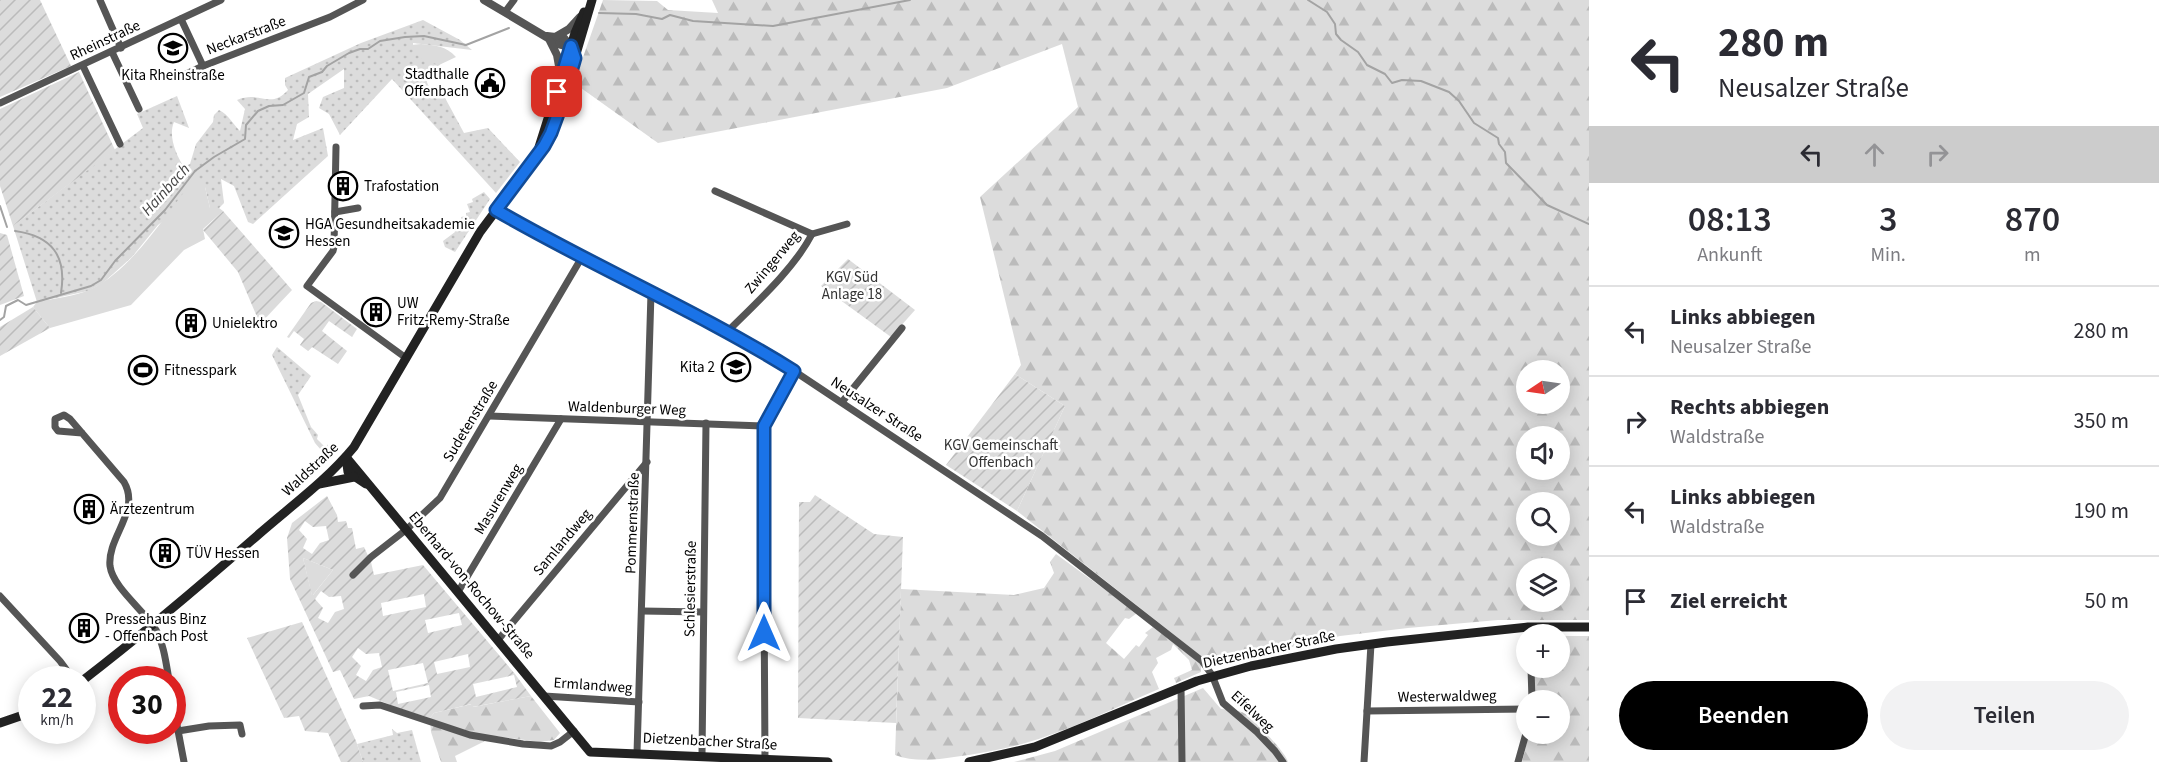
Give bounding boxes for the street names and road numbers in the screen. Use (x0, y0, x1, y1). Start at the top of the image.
street label: Neckarstraße (203, 11, 289, 60)
street label: Rheinstraße (67, 15, 144, 66)
street label: Zwingerweg (740, 226, 805, 298)
street label: Neusalzer Straße (827, 372, 927, 447)
street label: Sudetenstraße (438, 376, 503, 466)
street label: Waldenburger Weg (568, 396, 687, 421)
street label: Waldstraße (277, 438, 343, 501)
street label: Masurenweg (469, 460, 528, 539)
street label: Pommernstraße (620, 472, 645, 574)
street label: Samlandweg (528, 504, 597, 580)
street label: Eberhard-von-Rochow-Straße (404, 507, 540, 663)
street label: Schlesierstraße (679, 541, 702, 637)
street label: Dietzenbacher Straße (1201, 625, 1337, 674)
street label: Ermlandweg (553, 672, 634, 699)
street label: Westerwaldweg (1397, 685, 1497, 708)
street label: Eifelweg (1226, 686, 1279, 737)
street label: Dietzenbacher Straße (642, 727, 778, 756)

